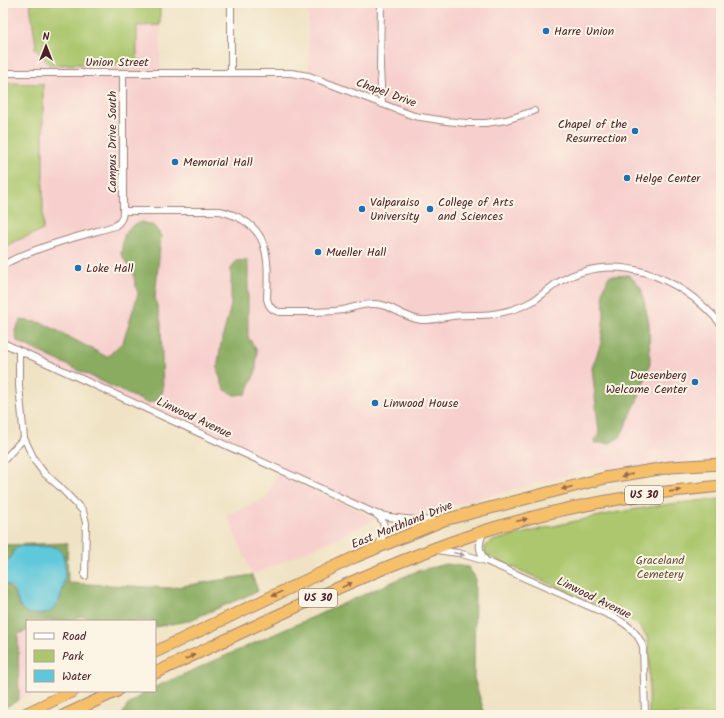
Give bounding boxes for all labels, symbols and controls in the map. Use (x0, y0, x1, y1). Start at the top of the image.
place label: Harre Union (554, 22, 614, 41)
north arrow (26, 26, 66, 66)
marker: Harre Union (541, 26, 551, 36)
text: N (43, 28, 50, 46)
street label: Union Street (85, 53, 149, 72)
street label: Chapel Drive (353, 73, 419, 113)
street label: Campus Drive South (103, 91, 122, 193)
place label: Chapel of the Resurrection (558, 115, 628, 148)
marker: Chapel of the Resurrection (630, 126, 640, 136)
place label: Memorial Hall (183, 153, 253, 172)
marker: Memorial Hall (170, 157, 180, 167)
place label: Helge Center (635, 169, 701, 188)
marker: Helge Center (622, 173, 632, 183)
place label: Valparaiso University (370, 193, 419, 226)
place label: College of Arts and Sciences (438, 193, 514, 226)
marker: Valparaiso University (357, 204, 367, 214)
marker: College of Arts and Sciences (425, 204, 435, 214)
place label: Mueller Hall (326, 243, 386, 262)
marker: Mueller Hall (313, 247, 323, 257)
place label: Loke Hall (86, 259, 133, 278)
marker: Loke Hall (73, 263, 83, 273)
place label: Duesenberg Welcome Center (606, 366, 688, 399)
marker: Duesenberg Welcome Center (690, 377, 700, 387)
street label: Linwood Avenue (153, 392, 235, 444)
place label: Linwood House (383, 394, 459, 413)
marker: Linwood House (370, 398, 380, 408)
one-way arrow (621, 472, 633, 478)
one-way arrow (561, 485, 573, 491)
road number: US 30 (625, 486, 663, 504)
one-way arrow (669, 488, 681, 494)
street label: East Morthland Drive (348, 496, 456, 554)
one-way arrow (516, 517, 528, 523)
one-way arrow (453, 551, 465, 557)
park label: Graceland Cemetery (636, 551, 685, 584)
street label: Linwood Avenue (553, 572, 635, 625)
one-way arrow (341, 582, 352, 588)
road number: US 30 (299, 589, 337, 607)
one-way arrow (271, 591, 283, 597)
legend (26, 620, 156, 692)
text: Road (62, 627, 87, 646)
text: Park (62, 647, 84, 666)
one-way arrow (185, 654, 196, 660)
text: Water (62, 667, 92, 686)

